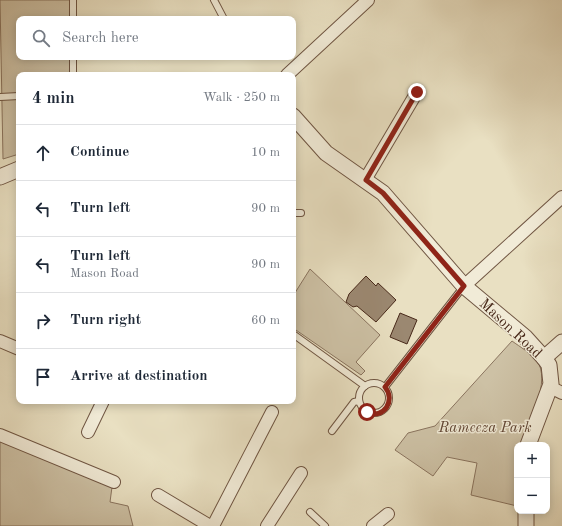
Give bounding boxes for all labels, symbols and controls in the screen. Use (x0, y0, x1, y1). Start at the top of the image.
search box (16, 16, 296, 60)
icon: search (30, 27, 52, 49)
text: Search here (62, 31, 139, 46)
route end (408, 83, 426, 101)
text: 4 min (32, 90, 75, 107)
text: Walk · 250 m (203, 91, 280, 104)
icon: ahead (32, 142, 54, 164)
text: Continue (70, 145, 129, 160)
text: 10 m (251, 146, 280, 159)
icon: left (32, 198, 54, 220)
text: Turn left (70, 201, 130, 216)
text: 90 m (251, 202, 280, 215)
text: Turn left (70, 249, 130, 264)
icon: left (32, 254, 54, 276)
text: 90 m (251, 258, 280, 271)
text: Mason Road (70, 267, 139, 280)
street label: Mason Road (476, 296, 544, 362)
icon: right (32, 310, 54, 332)
text: Turn right (70, 313, 141, 328)
text: 60 m (251, 314, 280, 327)
icon: arrive (32, 366, 54, 388)
text: Arrive at destination (70, 369, 208, 384)
route start (358, 403, 376, 421)
park label: Rameeza Park (437, 421, 532, 436)
map controls (514, 442, 550, 514)
button: + (514, 442, 550, 478)
button: − (514, 478, 550, 514)

